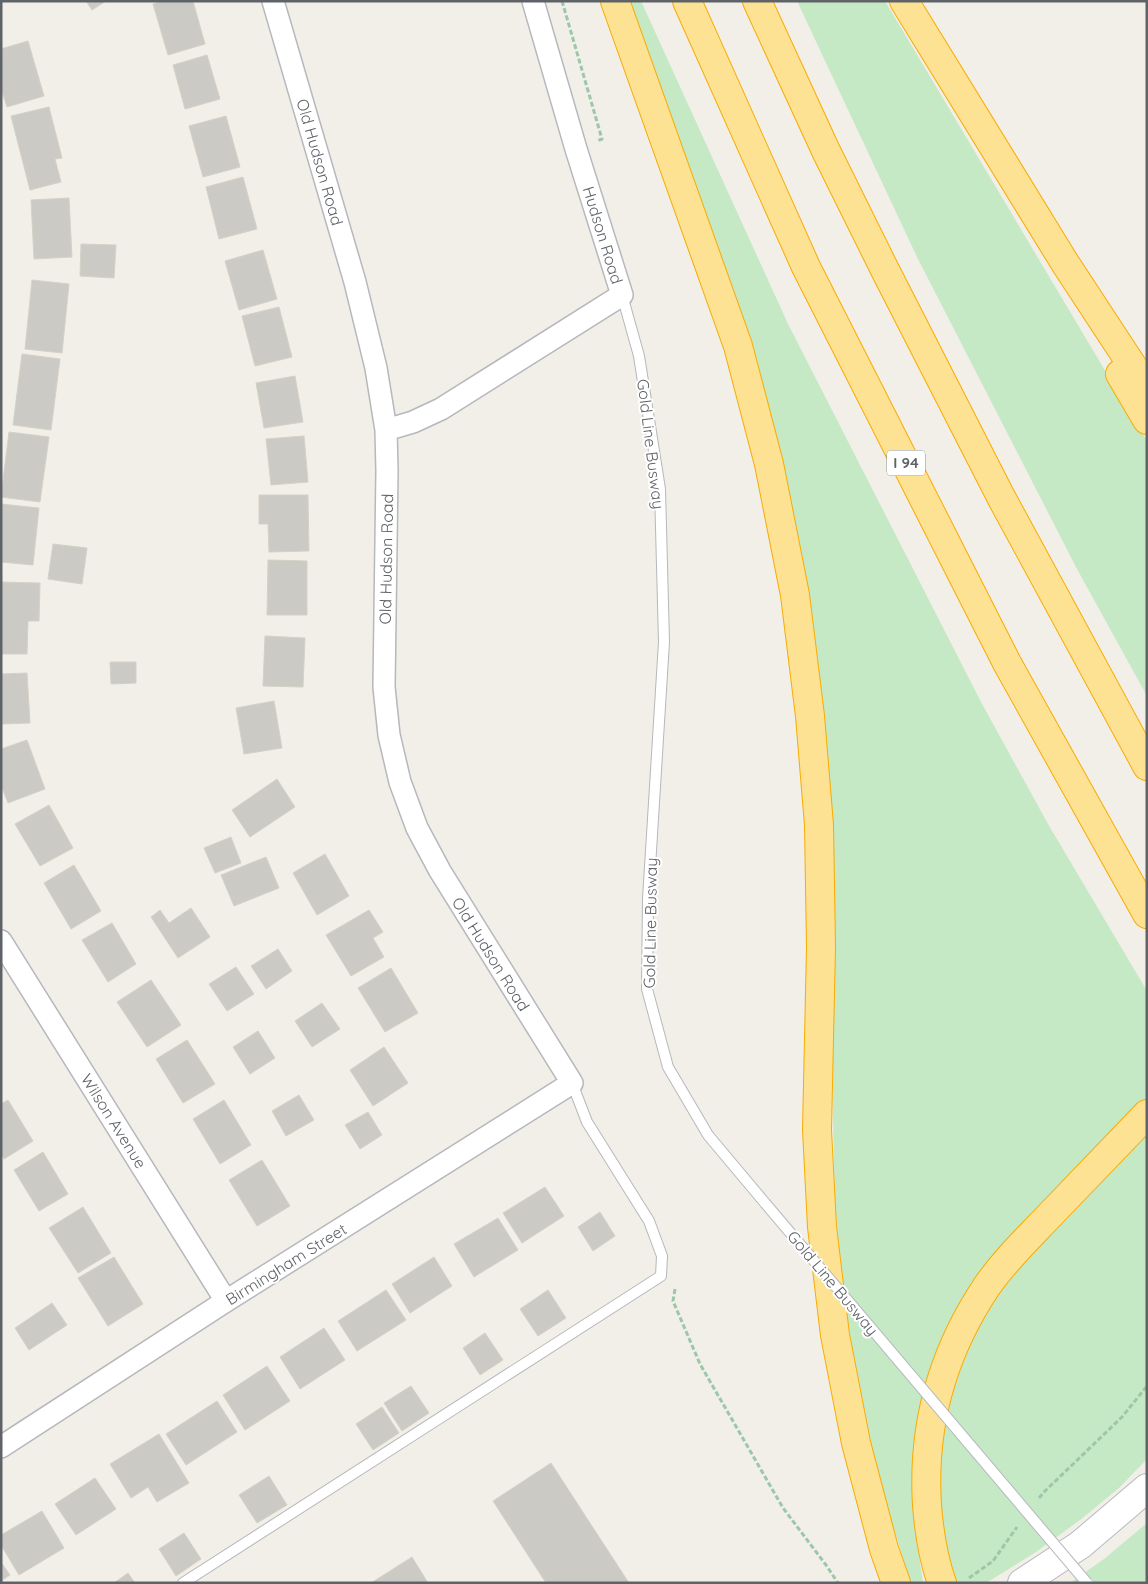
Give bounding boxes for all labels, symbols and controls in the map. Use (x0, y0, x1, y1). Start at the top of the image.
street label: Old Hudson Road (292, 96, 348, 228)
street label: Hudson Road (579, 184, 627, 286)
street label: Gold Line Busway (633, 378, 669, 510)
road number: I 94 (887, 450, 925, 476)
street label: Old Hudson Road (375, 494, 397, 624)
street label: Gold Line Busway (639, 857, 661, 989)
street label: Old Hudson Road (448, 893, 534, 1015)
street label: Wilson Avenue (77, 1070, 151, 1172)
street label: Birmingham Street (222, 1219, 350, 1309)
street label: Gold Line Busway (783, 1226, 883, 1340)

